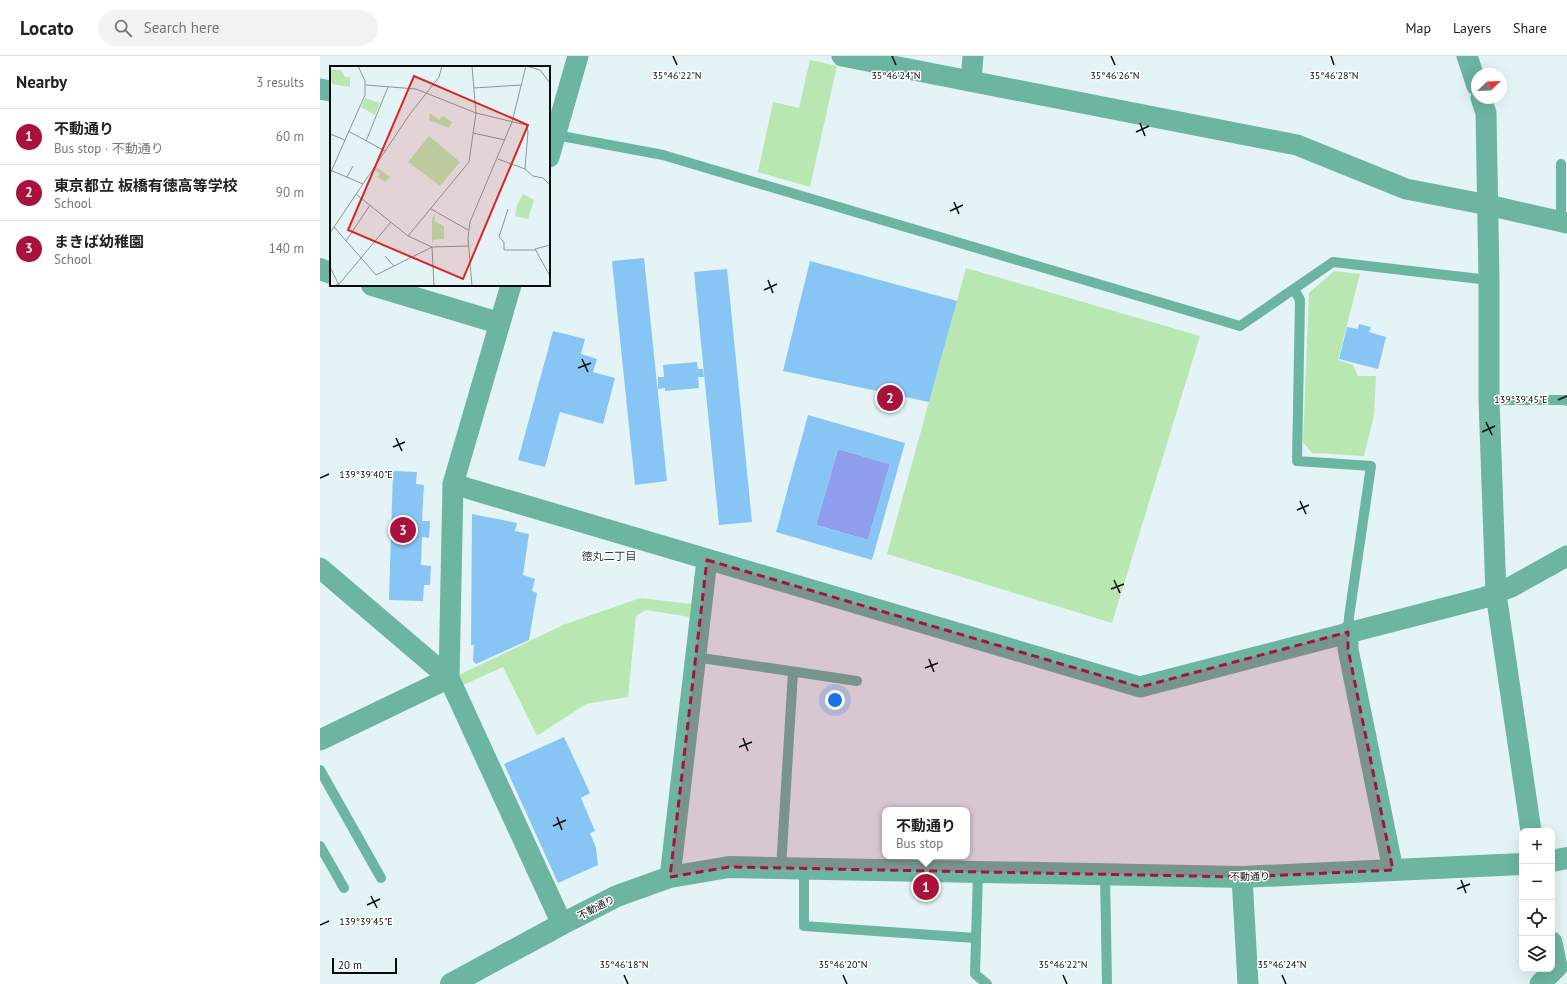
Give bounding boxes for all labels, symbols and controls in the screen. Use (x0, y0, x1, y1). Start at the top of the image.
search box (98, 10, 378, 46)
text: Locato (20, 16, 74, 40)
icon: search (112, 17, 134, 39)
text: Search here (144, 18, 219, 37)
text: Map (1405, 19, 1431, 37)
text: Layers (1453, 19, 1491, 37)
text: Share (1513, 19, 1547, 37)
inset map (330, 66, 550, 286)
north arrow (1471, 68, 1507, 104)
text: 35°46'22"N (652, 69, 702, 82)
text: 35°46'24"N (871, 69, 921, 82)
text: 35°46'26"N (1090, 69, 1140, 82)
text: 35°46'28"N (1309, 69, 1359, 82)
text: Nearby (16, 71, 67, 93)
text: 3 results (256, 74, 304, 91)
text: 不動通り (54, 119, 114, 138)
text: 1 (25, 128, 33, 145)
text: 60 m (276, 128, 304, 145)
text: Bus stop · 不動通り (54, 140, 164, 157)
text: 東京都立 板橋有徳高等学校 (54, 176, 238, 195)
text: 2 (25, 184, 33, 201)
text: 90 m (276, 184, 304, 201)
text: School (54, 195, 92, 212)
text: まきば幼稚園 (54, 232, 144, 251)
text: 3 (25, 240, 33, 257)
text: 140 m (269, 240, 304, 257)
text: School (54, 251, 92, 268)
pin: 2 (877, 383, 903, 413)
text: 139°39'45"E (1494, 393, 1548, 406)
text: 139°39'40"E (339, 468, 393, 481)
pin: 3 (390, 515, 416, 545)
district label: 徳丸二丁目 (582, 549, 637, 563)
your location (825, 690, 845, 710)
popup (882, 807, 970, 859)
text: 不動通り (896, 816, 956, 835)
map controls (1519, 828, 1555, 972)
button: + (1519, 828, 1555, 864)
text: Bus stop (896, 835, 943, 852)
button: − (1519, 864, 1555, 900)
street label: 不動通り (1230, 870, 1270, 883)
pin: 1 (913, 872, 939, 902)
street label: 不動通り (575, 893, 617, 922)
button: locate (1519, 900, 1555, 936)
text: 139°39'45"E (339, 915, 393, 928)
button: layers (1519, 936, 1555, 972)
scale bar (332, 956, 397, 975)
text: 20 m (338, 958, 362, 972)
text: 35°46'18"N (599, 958, 649, 971)
text: 35°46'20"N (818, 958, 868, 971)
text: 35°46'22"N (1038, 958, 1088, 971)
text: 35°46'24"N (1257, 958, 1307, 971)

